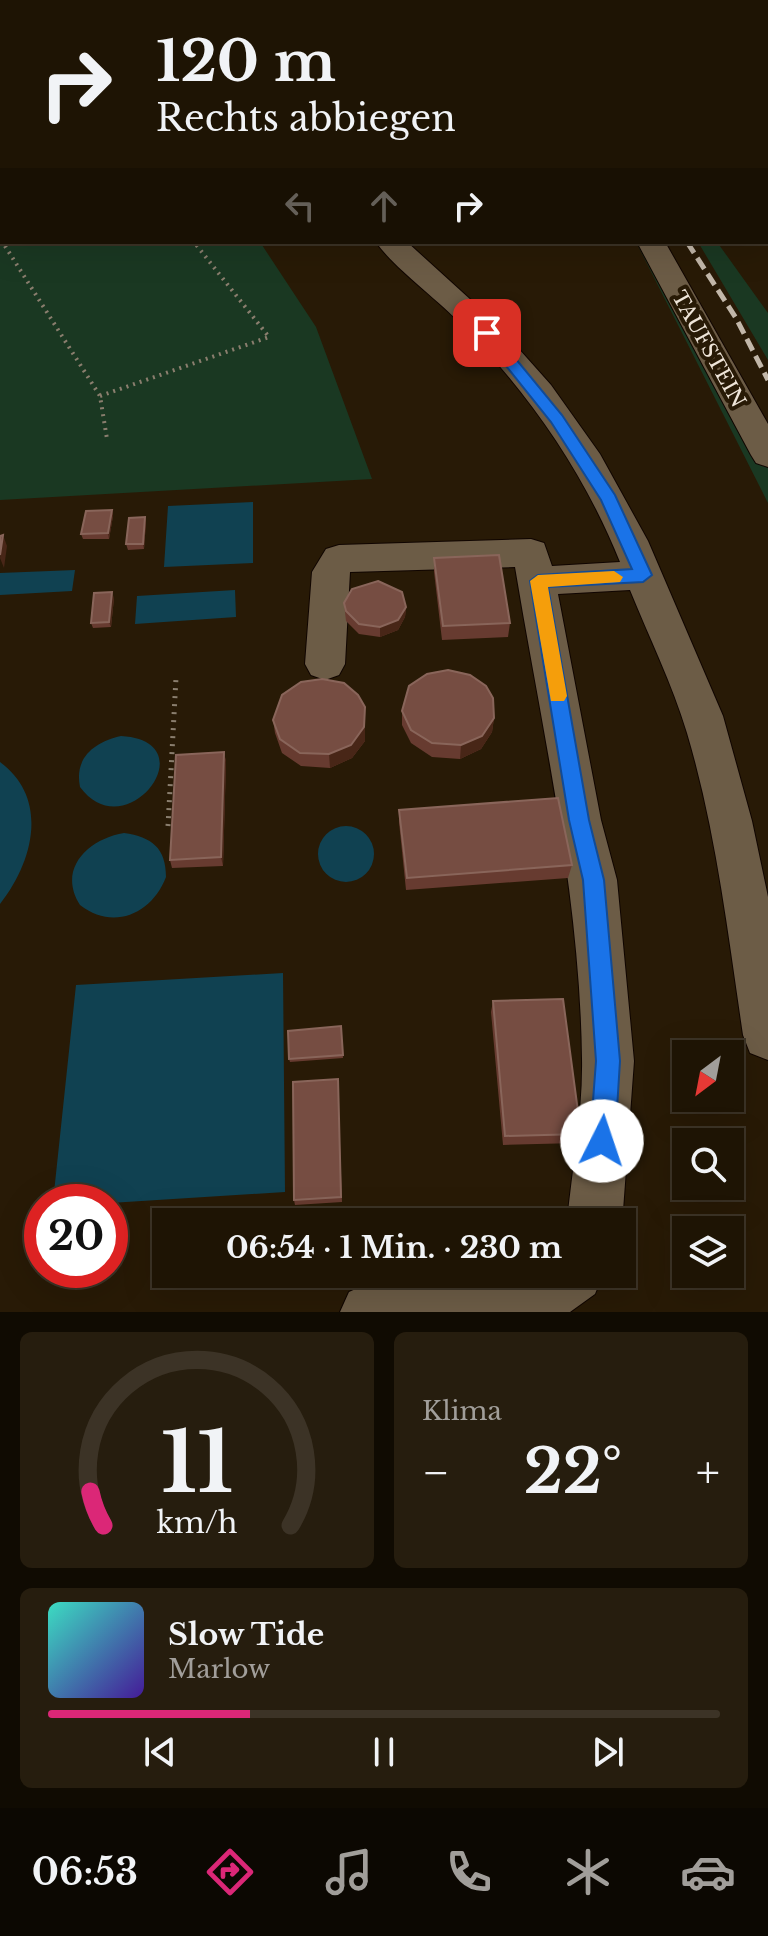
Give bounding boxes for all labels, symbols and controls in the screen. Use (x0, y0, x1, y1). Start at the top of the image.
text: 120 m (156, 27, 336, 96)
icon: right (24, 32, 128, 136)
text: Rechts abbiegen (156, 96, 456, 141)
icon: left (278, 184, 322, 228)
icon: ahead (362, 184, 406, 228)
icon: right (446, 184, 490, 228)
street label: TAUFSTEIN (667, 287, 751, 411)
pin (453, 299, 521, 367)
icon: arrive (465, 311, 509, 355)
north arrow (672, 1040, 744, 1112)
map controls (672, 1040, 744, 1288)
position arrow (560, 1099, 644, 1183)
button: search (672, 1128, 744, 1200)
speed limit sign: 20 (24, 1184, 128, 1288)
button: layers (672, 1216, 744, 1288)
text: 06:54 · 1 Min. · 230 m (226, 1229, 562, 1266)
text: Klima (422, 1395, 502, 1427)
text: 11 (161, 1411, 233, 1514)
text: 22° (524, 1435, 622, 1509)
text: − (422, 1445, 450, 1500)
text: + (696, 1445, 720, 1500)
text: km/h (156, 1505, 238, 1541)
text: Slow Tide (168, 1616, 324, 1653)
text: Marlow (168, 1653, 270, 1685)
icon: previous (138, 1730, 182, 1774)
icon: pause (362, 1730, 406, 1774)
icon: next (586, 1730, 630, 1774)
icon: directions (202, 1844, 258, 1900)
icon: music (321, 1844, 377, 1900)
icon: phone (441, 1844, 497, 1900)
icon: climate (560, 1844, 616, 1900)
icon: car (680, 1844, 736, 1900)
text: 06:53 (32, 1850, 138, 1895)

